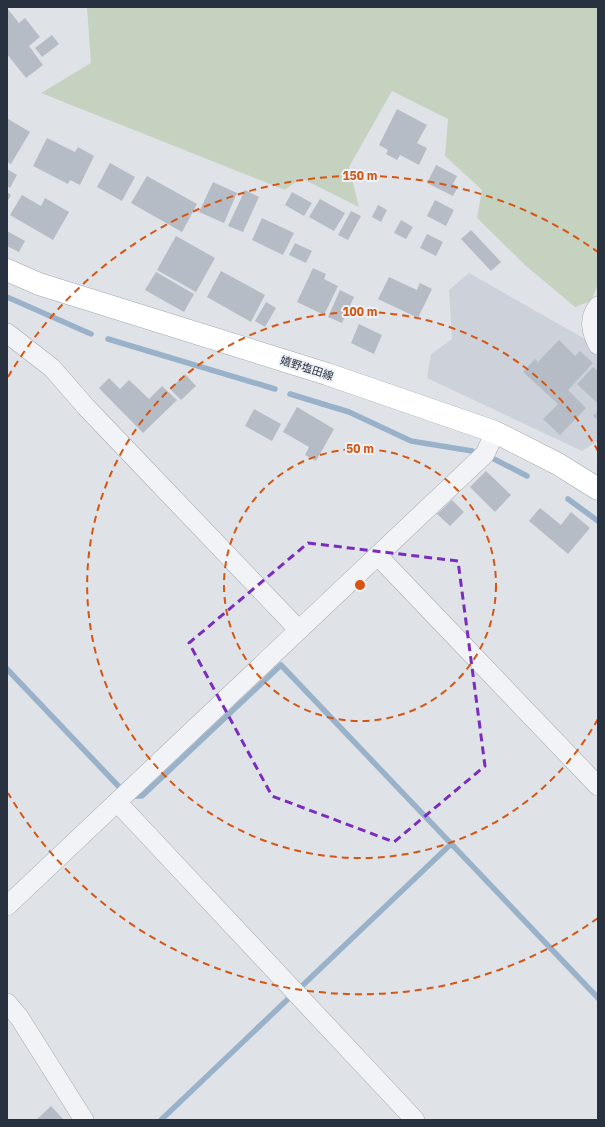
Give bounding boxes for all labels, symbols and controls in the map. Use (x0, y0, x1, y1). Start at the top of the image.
text: 150 m (342, 168, 378, 183)
text: 100 m (342, 304, 378, 319)
street label: 嬉野塩田線 (279, 353, 335, 383)
text: 50 m (346, 441, 374, 456)
centre of rings (353, 578, 367, 592)

